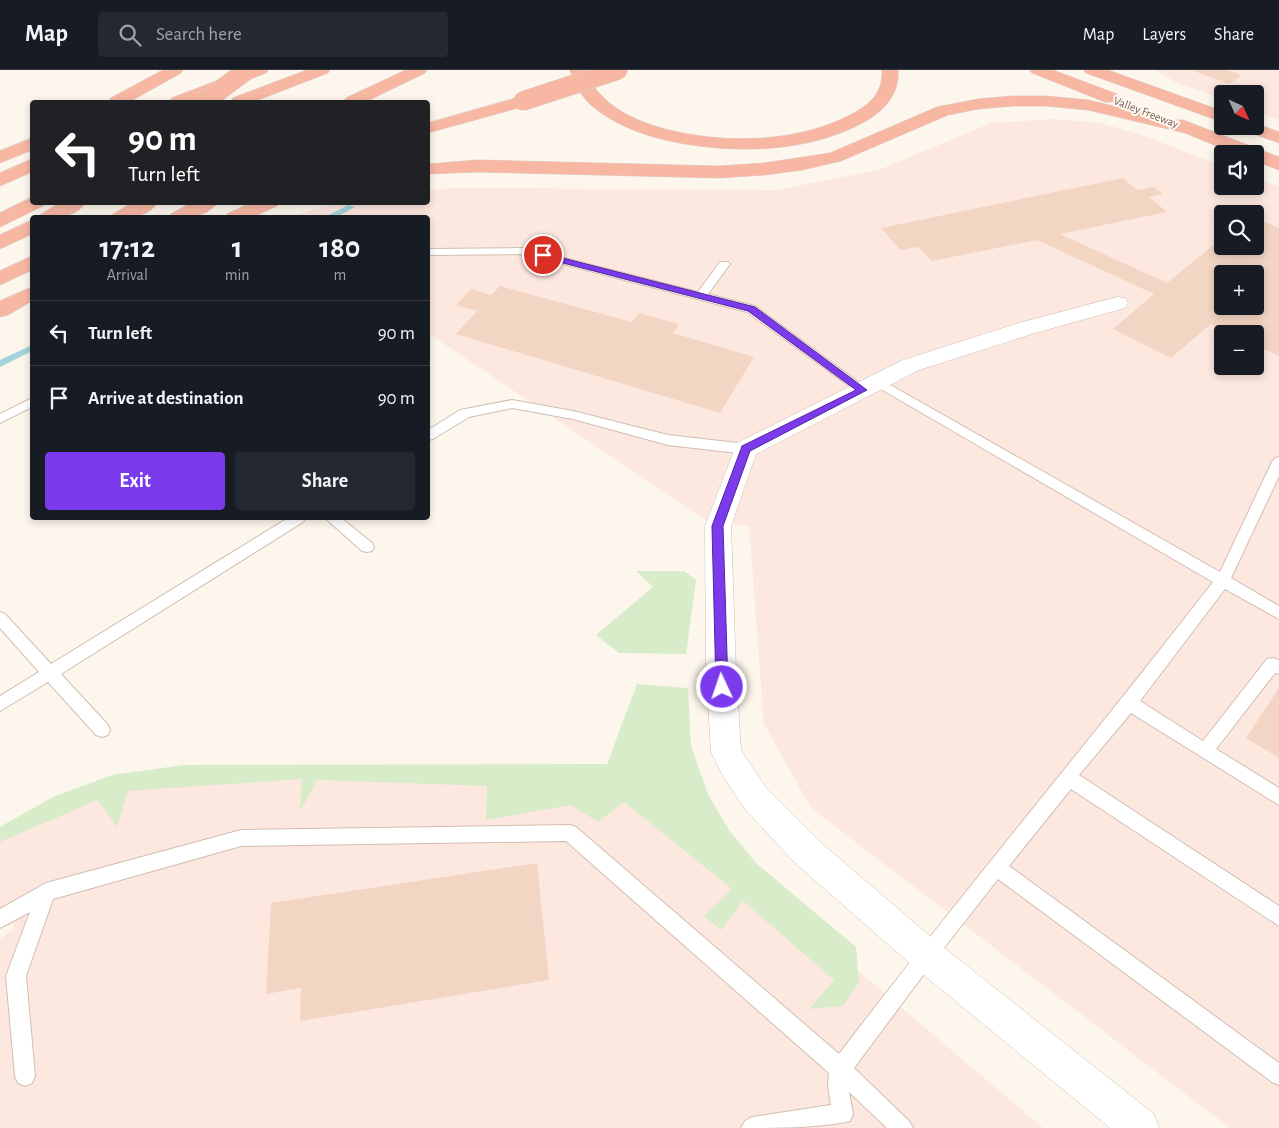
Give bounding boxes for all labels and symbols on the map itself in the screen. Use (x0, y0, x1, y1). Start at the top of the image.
north arrow (1214, 85, 1264, 135)
street label: Valley Freeway (1112, 94, 1180, 131)
pin (522, 234, 564, 276)
position arrow (695, 660, 747, 712)

